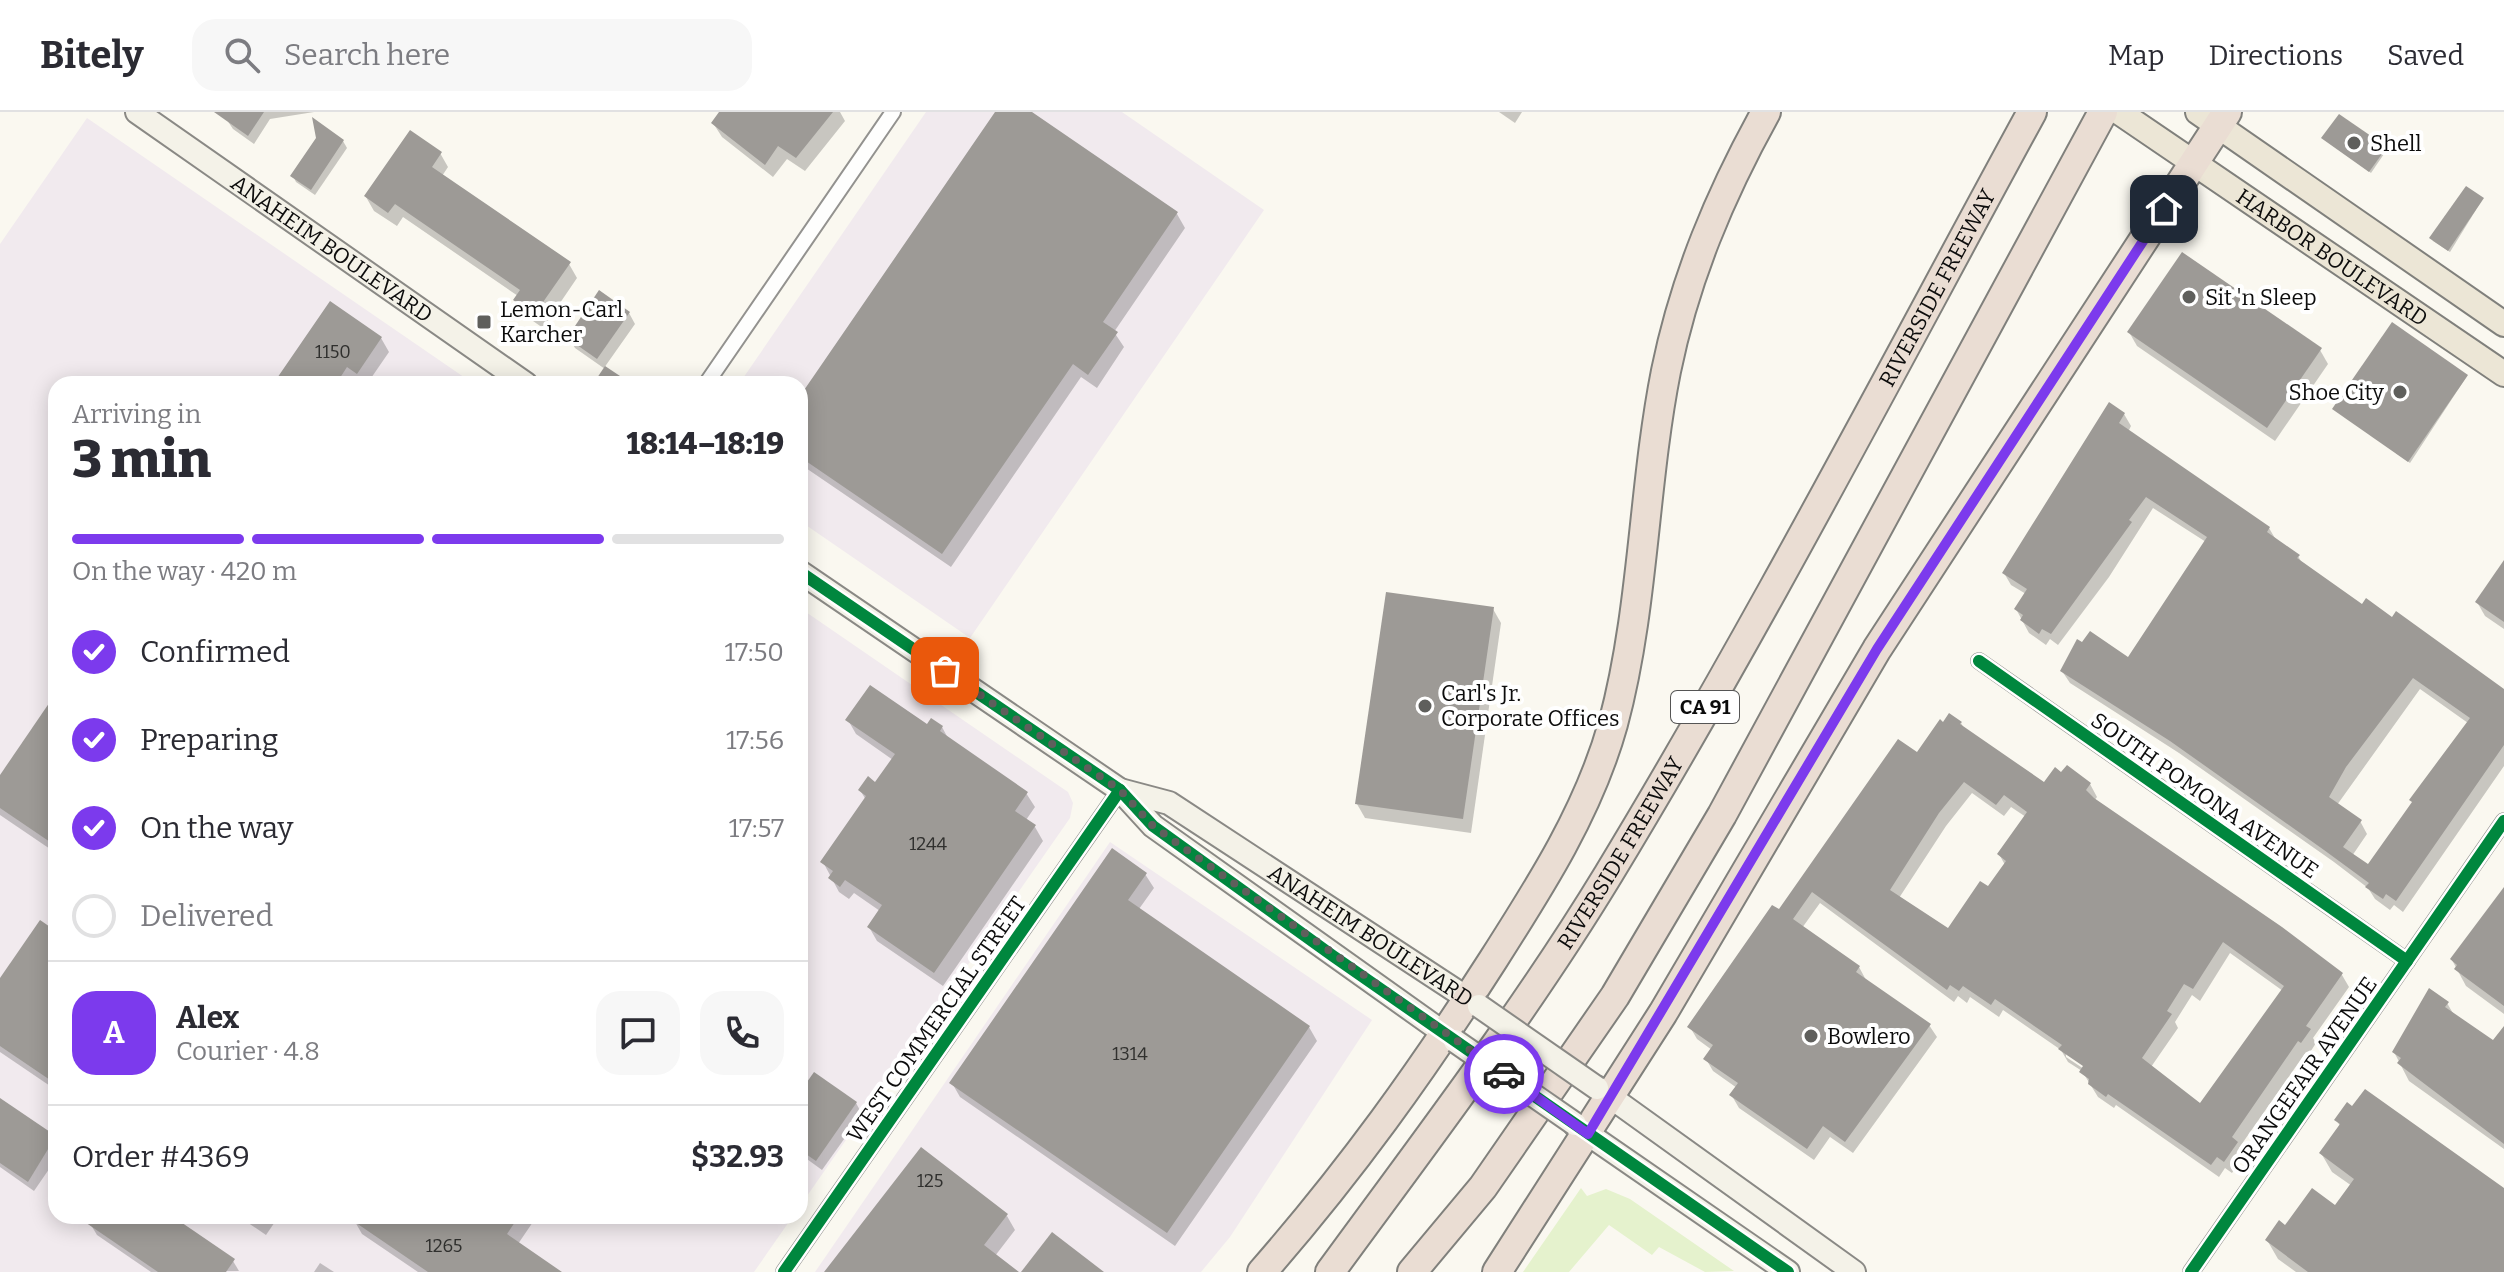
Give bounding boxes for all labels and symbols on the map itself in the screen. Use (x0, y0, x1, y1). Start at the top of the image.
place label: Shell (2370, 130, 2422, 157)
marker: Shell (2345, 134, 2363, 152)
street label: ANAHEIM BOULEVARD (226, 169, 438, 329)
pin (2130, 175, 2198, 243)
street label: HARBOR BOULEVARD (2231, 183, 2433, 332)
street label: RIVERSIDE FREEWAY (1873, 184, 2002, 391)
place label: Sit 'n Sleep (2205, 284, 2317, 311)
marker: Sit 'n Sleep (2180, 288, 2198, 306)
place label: Lemon-Carl Karcher (500, 296, 623, 348)
marker: Lemon-Carl Karcher (475, 313, 493, 331)
house number: 1150 (315, 341, 351, 363)
place label: Shoe City (2289, 379, 2384, 406)
marker: Shoe City (2391, 383, 2409, 401)
pin (911, 637, 979, 705)
place label: Carl's Jr. Corporate Offices (1441, 680, 1619, 732)
road number: CA 91 (1671, 691, 1739, 723)
marker: Carl's Jr. Corporate Offices (1416, 697, 1434, 715)
street label: SOUTH POMONA AVENUE (2086, 707, 2324, 884)
street label: RIVERSIDE FREEWAY (1552, 751, 1690, 955)
house number: 1244 (909, 833, 948, 855)
street label: ANAHEIM BOULEVARD (1263, 859, 1478, 1013)
street label: WEST COMMERCIAL STREET (841, 891, 1032, 1147)
street label: ORANGEFAIR AVENUE (2226, 972, 2383, 1179)
place label: Bowlero (1827, 1023, 1911, 1050)
marker: Bowlero (1802, 1027, 1820, 1045)
courier (1464, 1034, 1544, 1114)
house number: 1314 (1112, 1043, 1148, 1065)
house number: 125 (917, 1170, 943, 1192)
house number: 1265 (426, 1235, 462, 1257)

